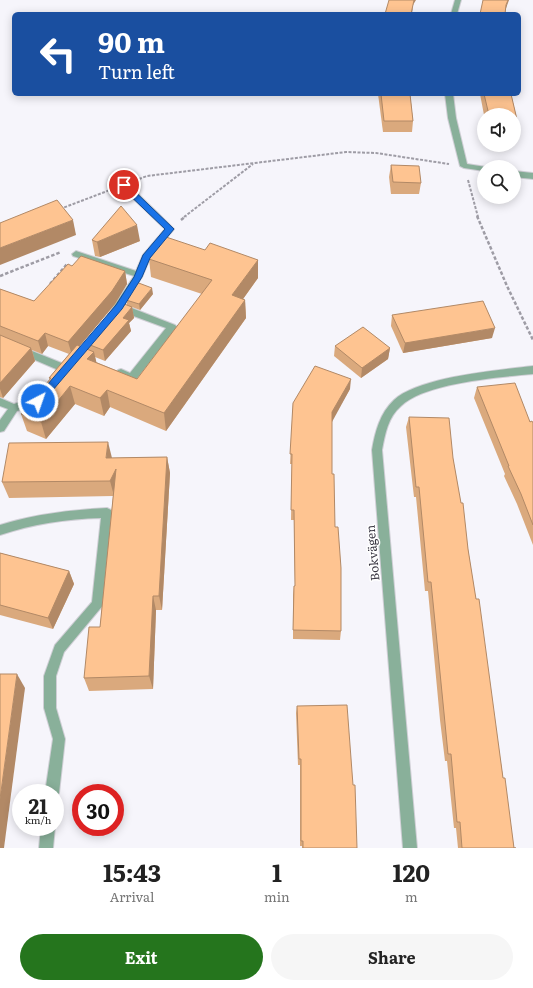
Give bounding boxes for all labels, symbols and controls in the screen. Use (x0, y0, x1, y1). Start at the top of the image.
text: 90 m (98, 20, 165, 62)
icon: left (32, 28, 84, 80)
text: Turn left (98, 58, 175, 85)
map controls (477, 108, 521, 204)
button: sound (477, 108, 521, 152)
button: search (477, 160, 521, 204)
pin (107, 168, 141, 202)
icon: arrive (113, 174, 135, 196)
position arrow (17, 380, 59, 422)
street label: Bokvägen (361, 524, 383, 582)
speed limit sign: 30 (72, 784, 124, 836)
text: 21 (28, 790, 48, 820)
text: km/h (25, 812, 51, 827)
text: 15:43 (103, 854, 161, 889)
text: 1 (272, 854, 282, 889)
text: 120 (393, 854, 430, 889)
text: Arrival (110, 887, 154, 906)
text: min (264, 887, 290, 906)
text: m (405, 887, 418, 906)
button: Exit (20, 934, 263, 980)
button: Share (271, 934, 513, 980)

